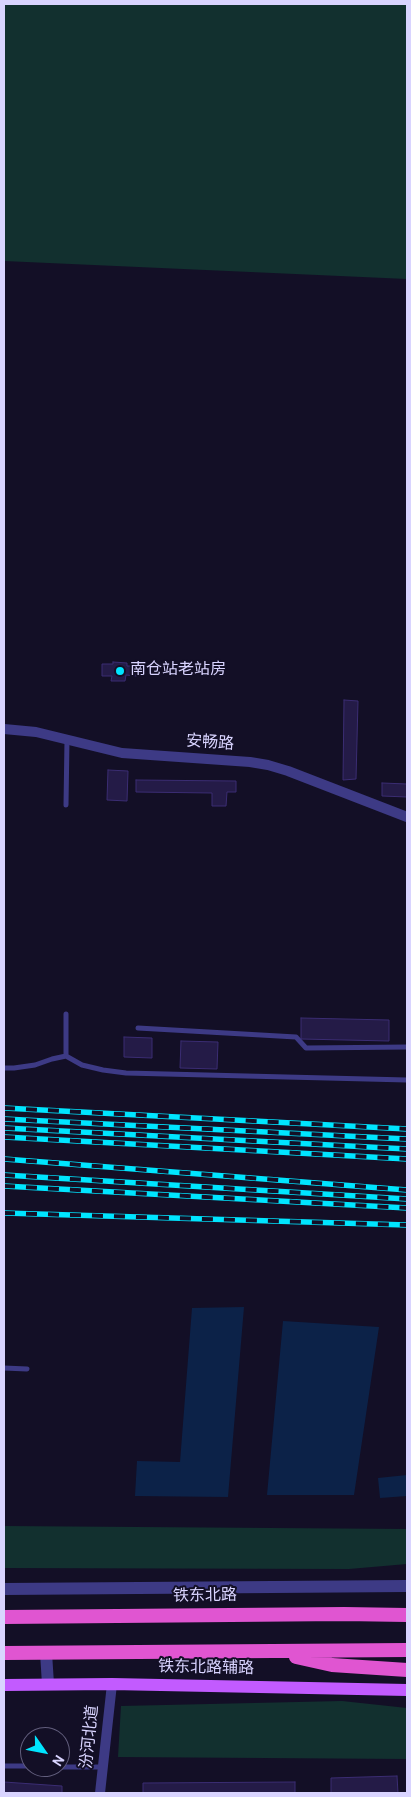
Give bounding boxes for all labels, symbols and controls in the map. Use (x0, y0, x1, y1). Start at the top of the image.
place label: 南仓站老站房 (130, 661, 226, 681)
marker: 南仓站老站房 (114, 665, 126, 677)
street label: 安畅路 (185, 733, 235, 755)
street label: 铁东北路 (173, 1587, 237, 1607)
street label: 铁东北路辅路 (158, 1659, 254, 1679)
street label: 汾河北道 (78, 1704, 104, 1770)
north arrow (20, 1727, 70, 1777)
text: N (47, 1751, 67, 1769)

